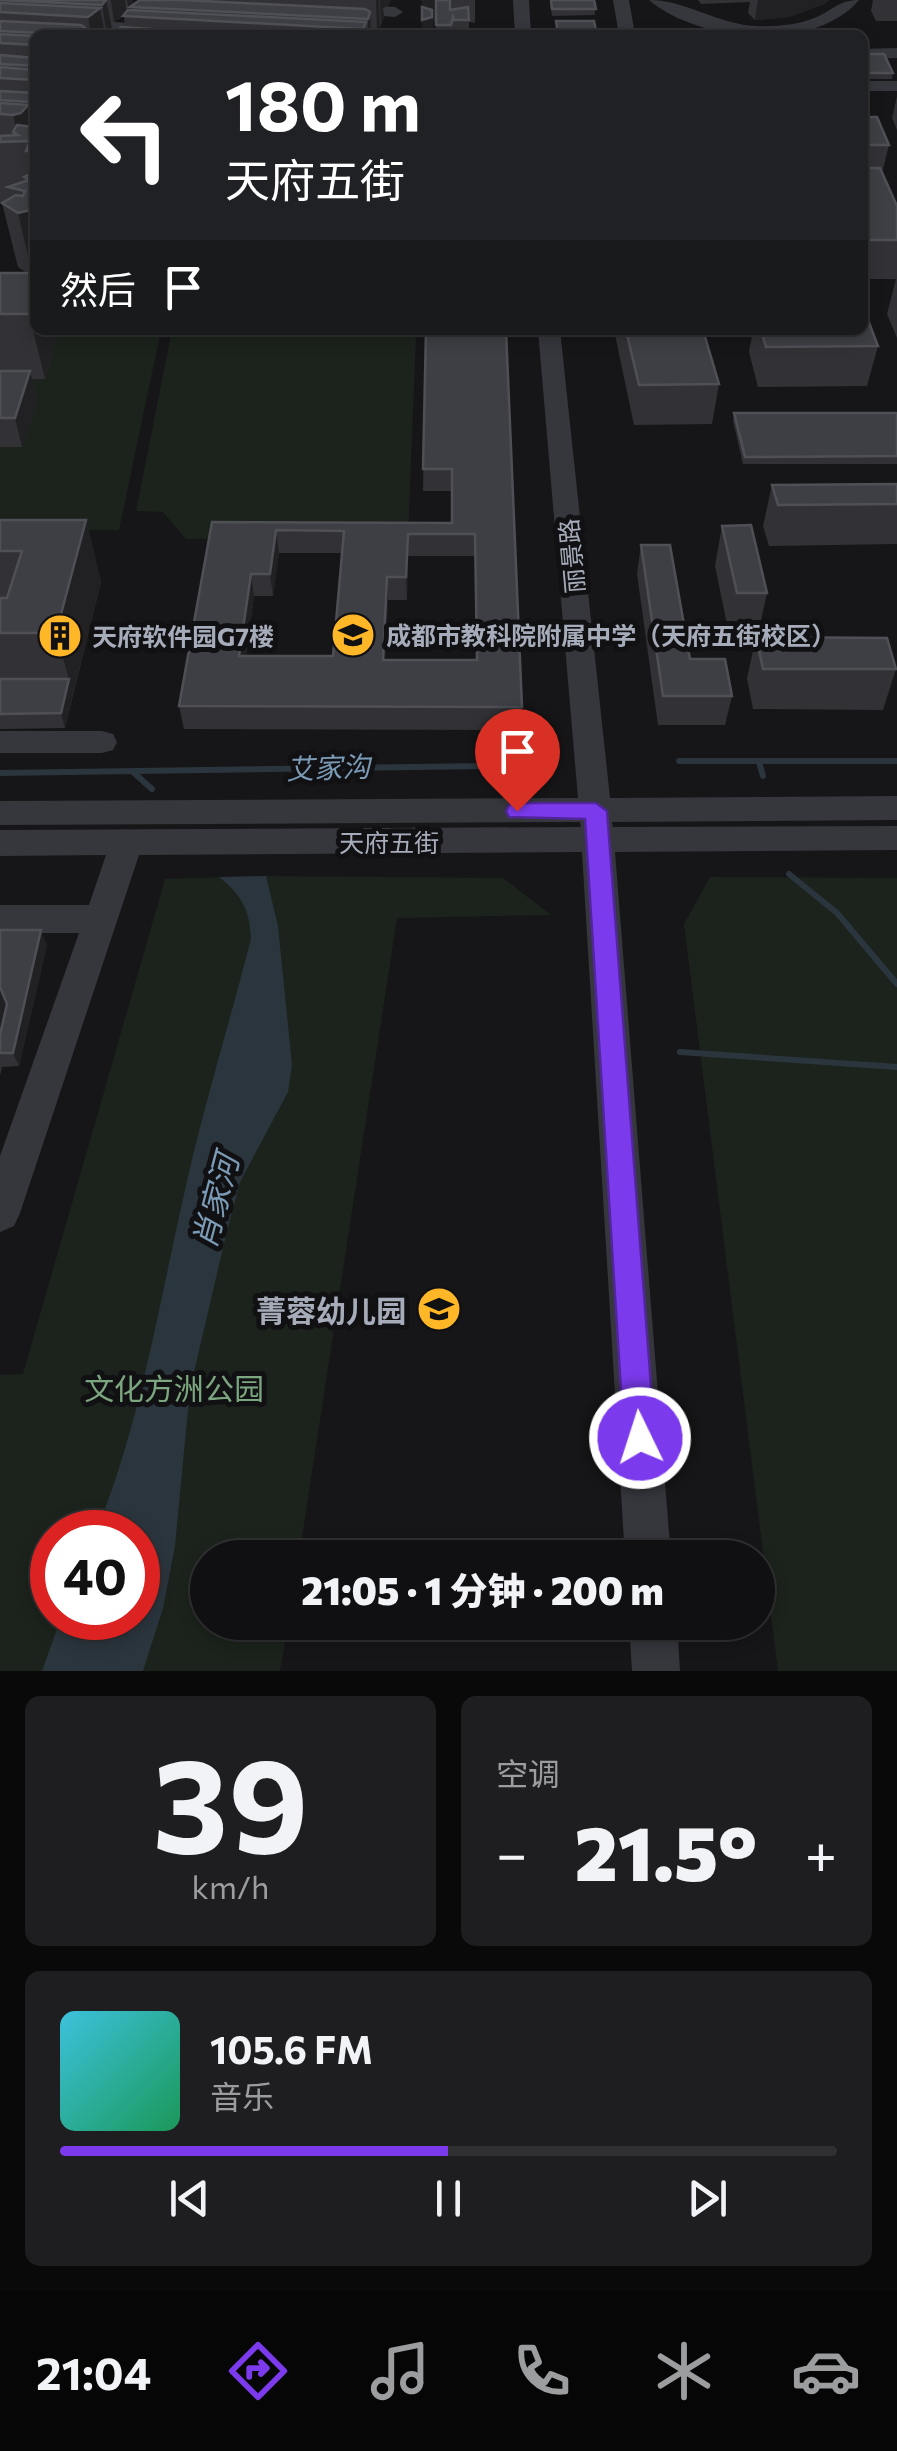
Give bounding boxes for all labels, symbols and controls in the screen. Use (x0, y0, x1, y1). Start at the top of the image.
text: 180 m (225, 60, 421, 145)
icon: left (60, 70, 190, 200)
text: 天府五街 (225, 151, 405, 206)
icon: arrive (156, 260, 211, 315)
text: 然后 (60, 265, 136, 312)
street label: 丽景路 (553, 517, 589, 595)
school or university icon: 成都市教科院附属中学（天府五街校区） (330, 612, 376, 658)
building icon: 天府软件园G7楼 (37, 613, 83, 659)
place label: 成都市教科院附属中学（天府五街校区） (386, 620, 836, 650)
place label: 天府软件园G7楼 (92, 621, 274, 651)
pin (475, 709, 560, 812)
icon: arrive (490, 724, 545, 779)
water label: 艾家沟 (285, 748, 374, 785)
street label: 天府五街 (339, 827, 439, 857)
water label: 肖家河 (182, 1144, 247, 1253)
school or university icon: 菁蓉幼儿园 (416, 1286, 462, 1332)
place label: 菁蓉幼儿园 (256, 1291, 406, 1328)
park label: 文化方洲公园 (84, 1369, 264, 1406)
position arrow (588, 1386, 692, 1490)
speed limit sign: 40 (30, 1510, 160, 1640)
text: 21:05 · 1 分钟 · 200 m (301, 1566, 664, 1613)
text: 39 (153, 1721, 308, 1880)
text: 空调 (496, 1753, 560, 1793)
text: 21.5° (575, 1805, 757, 1896)
text: − (496, 1818, 527, 1885)
text: + (805, 1818, 837, 1885)
text: km/h (192, 1866, 269, 1906)
text: 105.6 FM (210, 2025, 373, 2072)
text: 音乐 (210, 2076, 274, 2116)
icon: previous (162, 2171, 217, 2226)
icon: pause (421, 2171, 476, 2226)
icon: next (680, 2171, 735, 2226)
icon: directions (223, 2336, 293, 2406)
icon: music (365, 2336, 435, 2406)
icon: phone (507, 2336, 577, 2406)
icon: climate (649, 2336, 719, 2406)
icon: car (791, 2336, 861, 2406)
text: 21:04 (36, 2344, 151, 2399)

